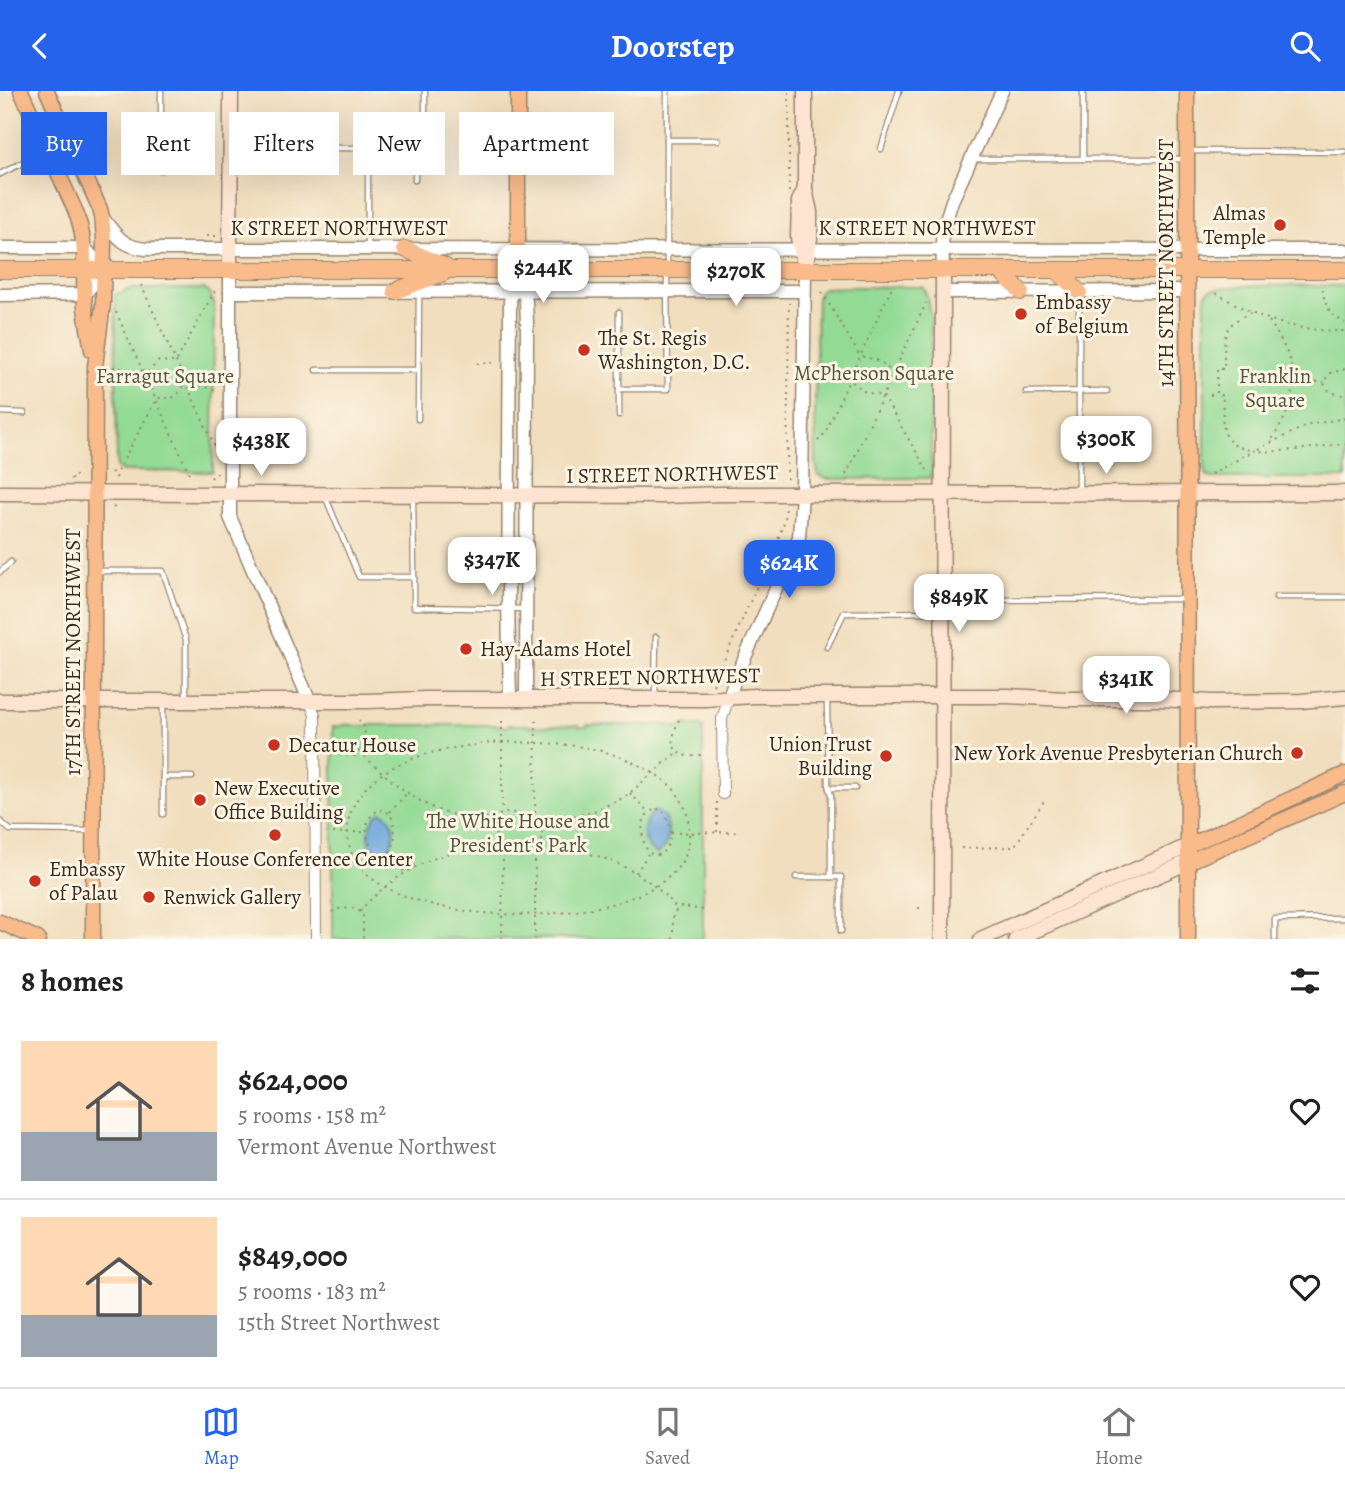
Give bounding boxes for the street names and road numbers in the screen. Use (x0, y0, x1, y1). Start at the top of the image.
street label: 14TH STREET NORTHWEST (1152, 138, 1180, 387)
street label: K STREET NORTHWEST (230, 214, 448, 242)
street label: K STREET NORTHWEST (818, 214, 1036, 242)
street label: I STREET NORTHWEST (566, 458, 779, 490)
street label: 17TH STREET NORTHWEST (59, 528, 87, 776)
street label: H STREET NORTHWEST (540, 661, 761, 693)

